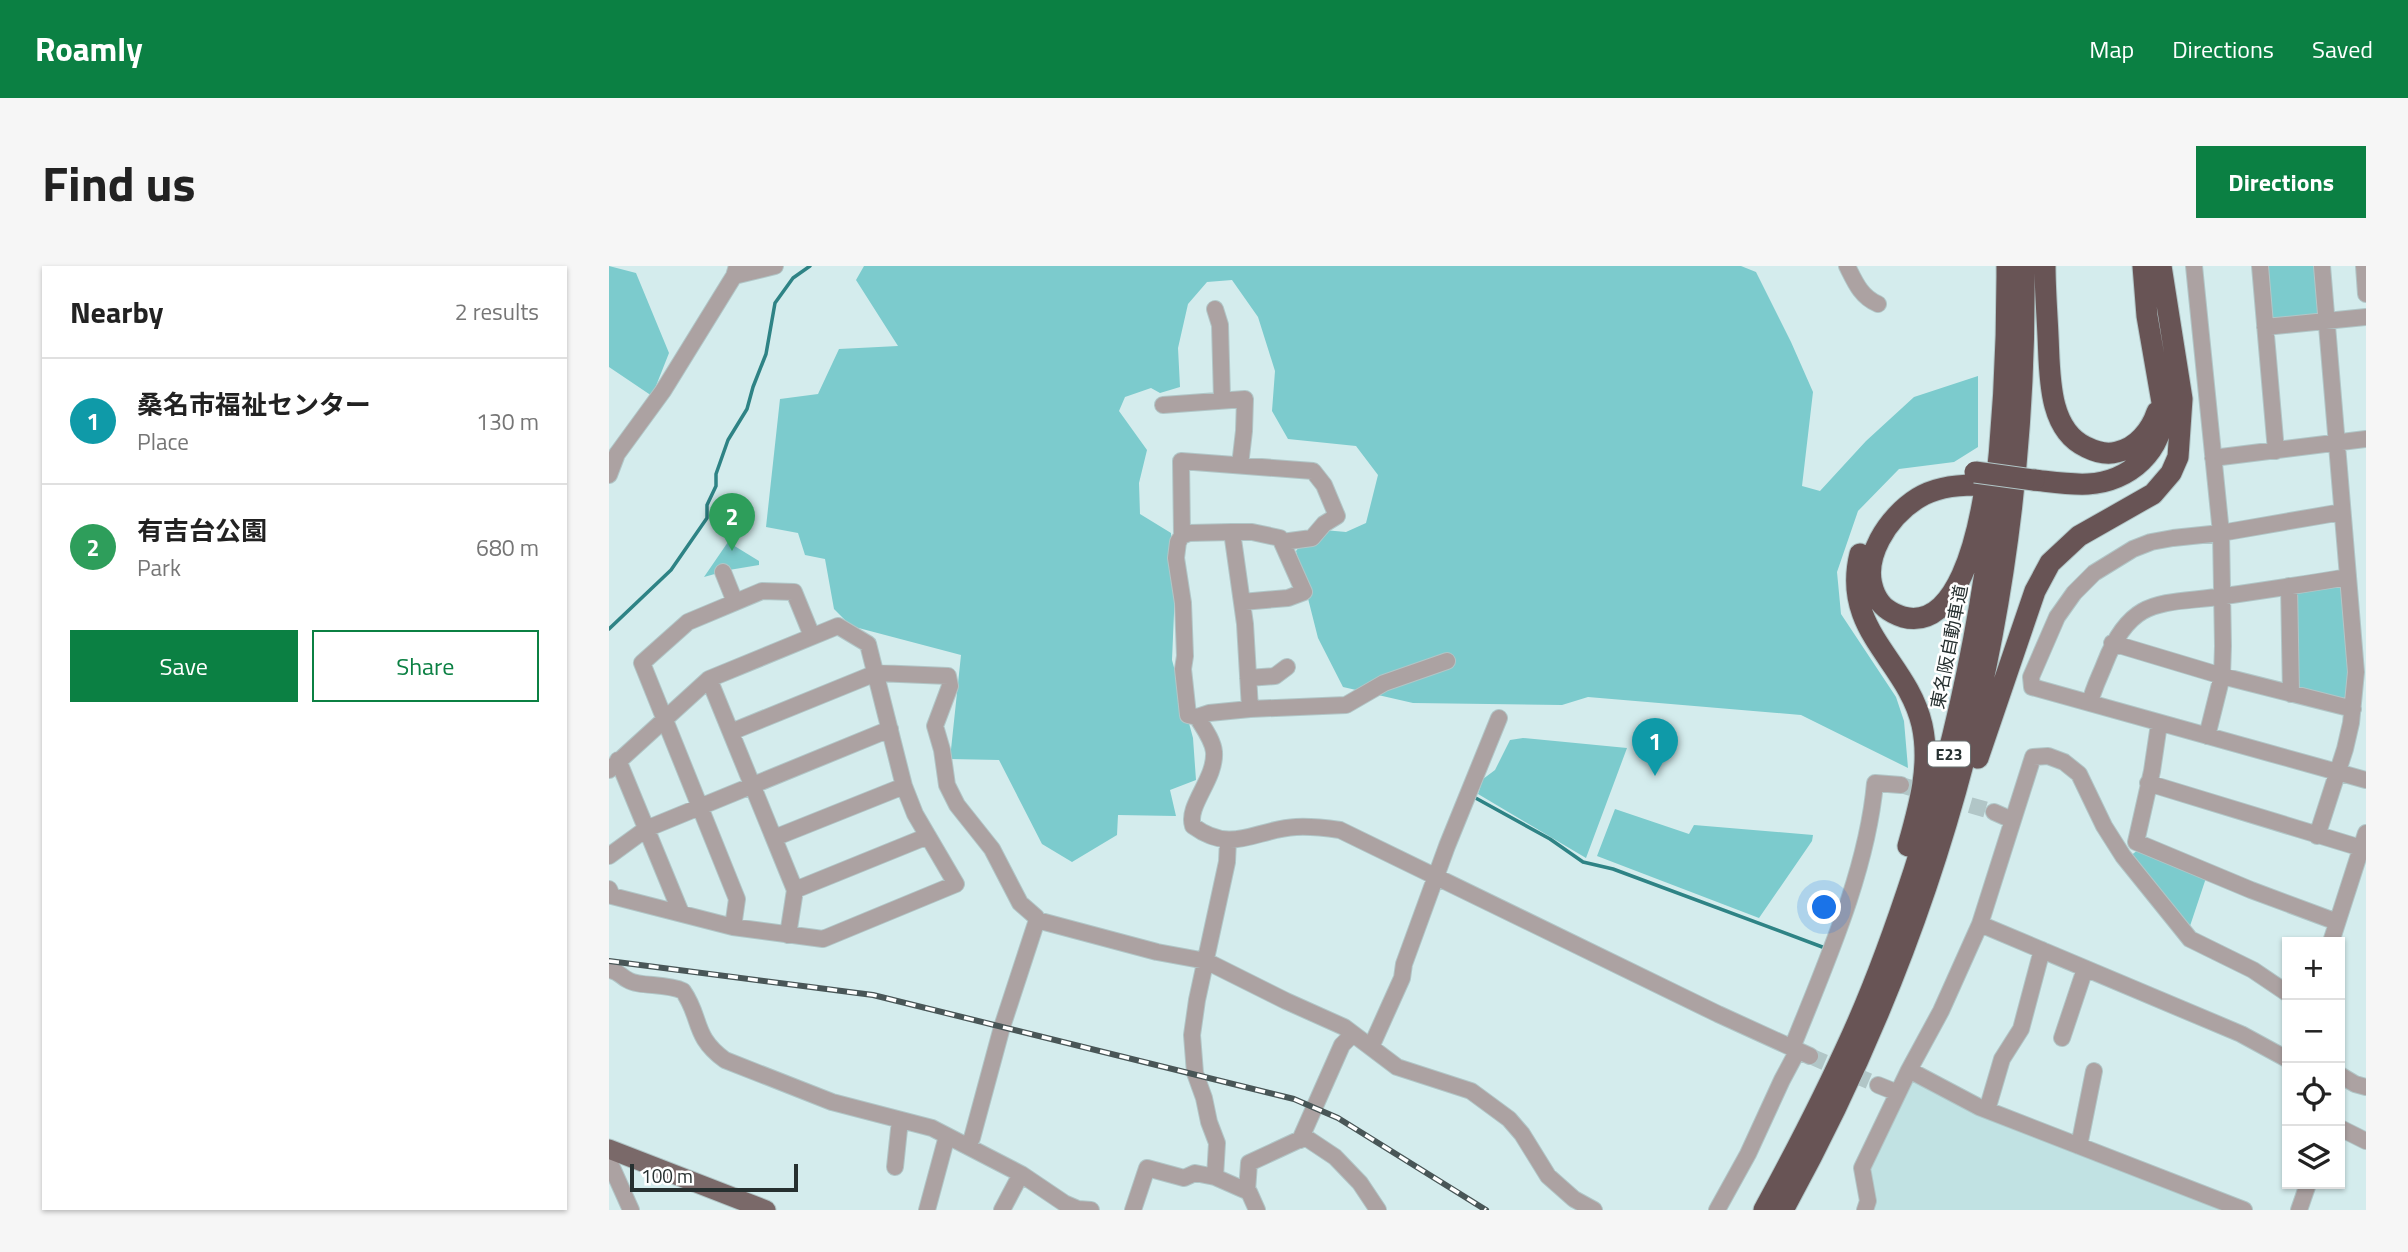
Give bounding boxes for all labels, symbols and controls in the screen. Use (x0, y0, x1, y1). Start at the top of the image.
text: Roamly (35, 24, 143, 74)
text: Map (2089, 31, 2134, 67)
text: Directions (2172, 31, 2274, 67)
text: Saved (2312, 31, 2373, 67)
text: Find us (42, 145, 196, 220)
button: Directions (2196, 146, 2366, 218)
text: Nearby (70, 289, 163, 335)
text: 2 results (455, 294, 539, 329)
text: 桑名市福祉センター (137, 385, 371, 424)
text: 1 (87, 404, 99, 439)
text: 130 m (476, 404, 539, 439)
text: Place (137, 424, 189, 459)
pin: 2 (709, 493, 755, 551)
text: 有吉台公園 (137, 511, 267, 550)
text: 2 (87, 530, 99, 565)
text: 680 m (476, 530, 539, 565)
text: Park (137, 550, 181, 585)
street label: 東名阪自動車道 (1924, 583, 1974, 711)
button: Save (70, 630, 298, 702)
button: Share (312, 630, 539, 702)
pin: 1 (1632, 718, 1678, 776)
road number: E23 (1928, 741, 1970, 766)
your location (1807, 890, 1841, 924)
map controls (2282, 937, 2345, 1189)
button: + (2282, 937, 2345, 1000)
button: − (2282, 1000, 2345, 1063)
button: locate (2282, 1063, 2345, 1126)
button: layers (2282, 1126, 2345, 1189)
scale bar (630, 1161, 798, 1193)
text: 100 m (641, 1161, 693, 1190)

